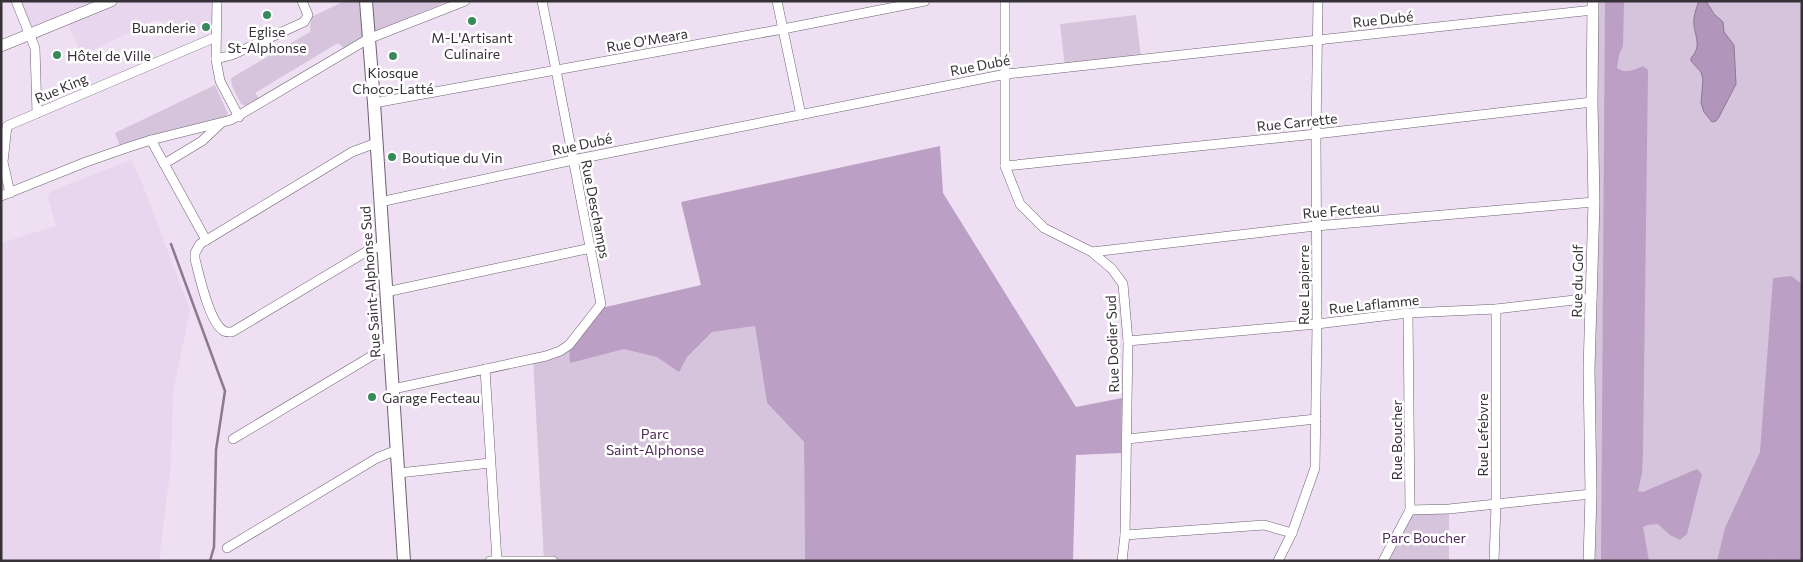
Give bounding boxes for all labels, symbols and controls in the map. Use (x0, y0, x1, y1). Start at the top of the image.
street label: Rue Dubé (1352, 7, 1414, 31)
marker: Eglise St-Alphonse (261, 9, 273, 21)
marker: M-L'Artisant Culinaire (466, 15, 478, 27)
place label: Buanderie (132, 19, 196, 36)
marker: Buanderie (200, 21, 212, 33)
place label: Eglise St-Alphonse (227, 23, 307, 56)
street label: Rue O'Meara (605, 24, 689, 56)
place label: M-L'Artisant Culinaire (431, 29, 513, 62)
place label: Hôtel de Ville (67, 47, 151, 64)
marker: Hôtel de Ville (51, 49, 63, 61)
marker: Kiosque Choco-Latté (387, 50, 399, 62)
street label: Rue Dubé (948, 51, 1012, 79)
place label: Kiosque Choco-Latté (352, 64, 434, 97)
street label: Rue King (32, 69, 90, 107)
street label: Rue Carrette (1256, 109, 1338, 135)
street label: Rue Dubé (550, 129, 614, 159)
place label: Boutique du Vin (402, 149, 502, 166)
marker: Boutique du Vin (386, 151, 398, 163)
street label: Rue Deschamps (578, 158, 614, 260)
street label: Rue Fecteau (1302, 198, 1380, 222)
street label: Rue Saint-Alphonse Sud (356, 205, 384, 359)
street label: Rue du Golf (1568, 244, 1586, 318)
street label: Rue Lapierre (1295, 245, 1312, 325)
street label: Rue Laflamme (1328, 291, 1420, 317)
street label: Rue Dodier Sud (1102, 295, 1122, 393)
place label: Garage Fecteau (382, 389, 480, 406)
marker: Garage Fecteau (366, 391, 378, 403)
street label: Rue Lefebvre (1474, 393, 1491, 477)
street label: Rue Boucher (1388, 399, 1405, 480)
park label: Parc Saint-Alphonse (606, 425, 704, 458)
park label: Parc Boucher (1382, 529, 1467, 546)

